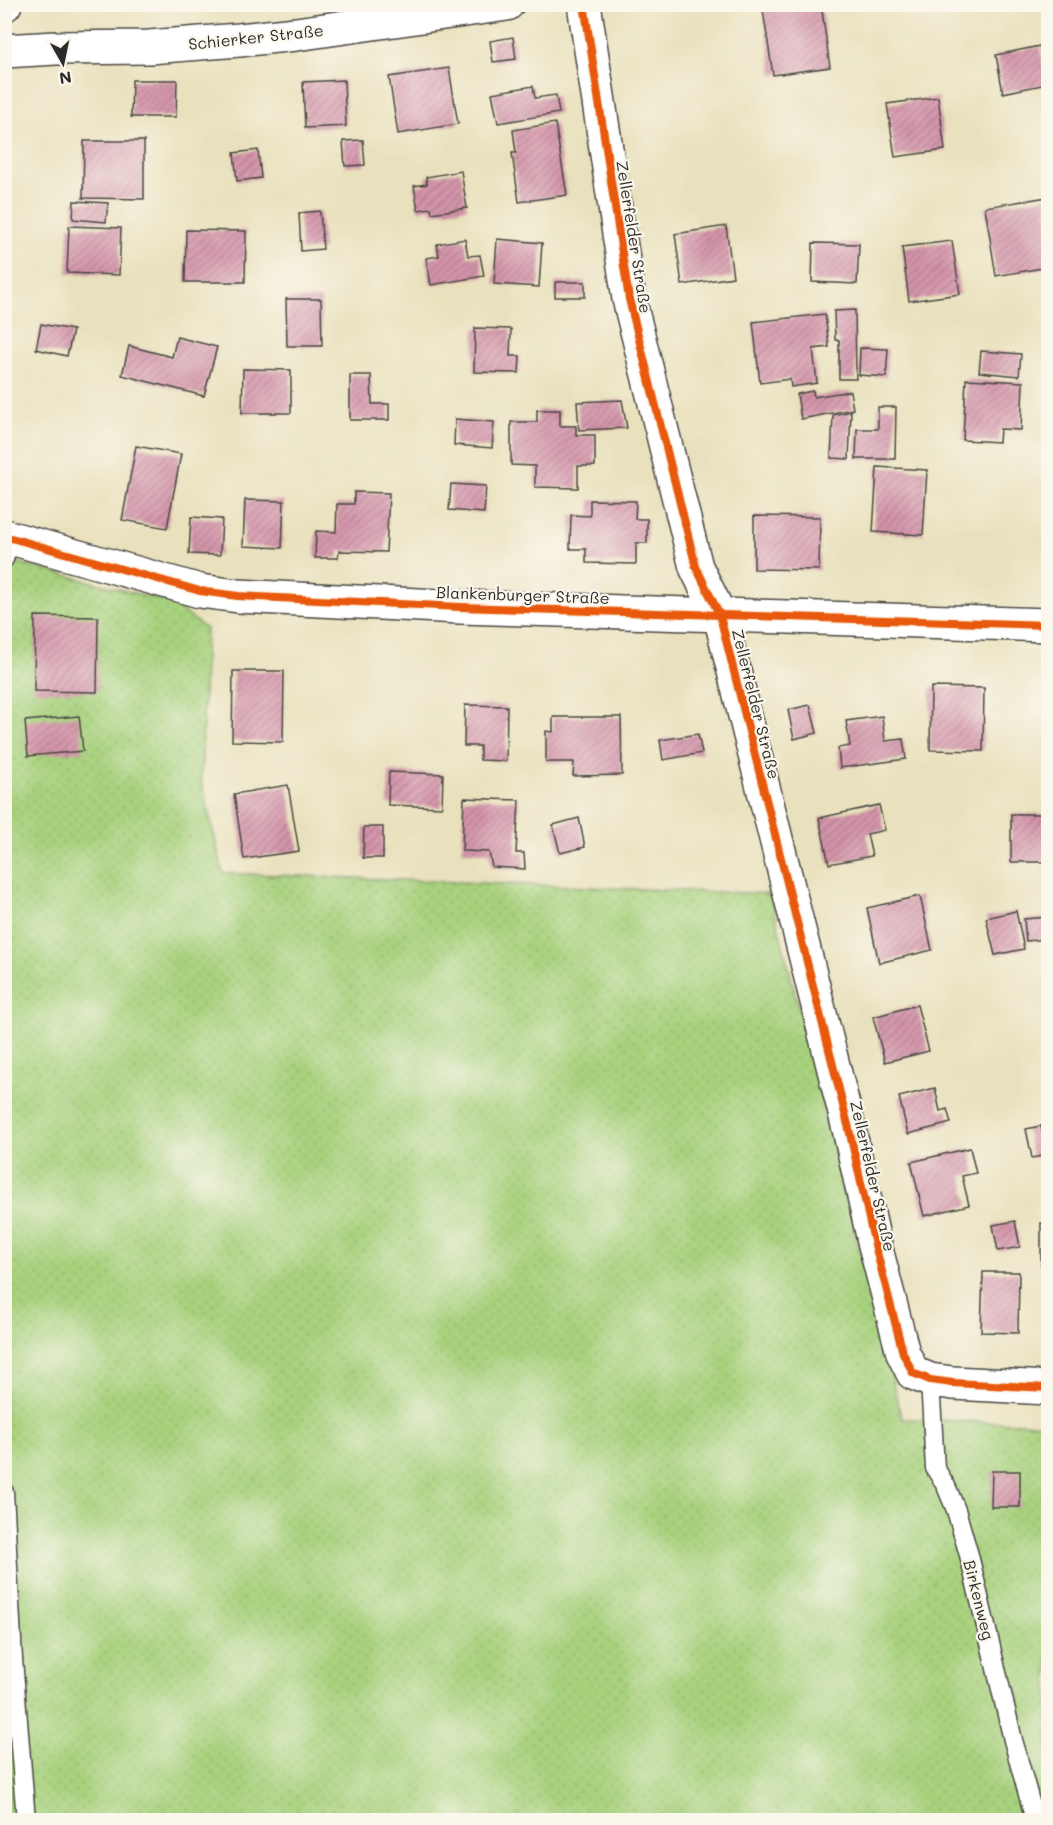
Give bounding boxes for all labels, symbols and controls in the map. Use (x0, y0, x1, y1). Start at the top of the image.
street label: Schierker Straße (187, 19, 325, 54)
north arrow (33, 33, 93, 93)
text: N (58, 67, 73, 90)
street label: Zellerfelder Straße (612, 159, 657, 315)
street label: Blankenburger Straße (436, 581, 610, 608)
street label: Zellerfelder Straße (728, 627, 785, 781)
street label: Zellerfelder Straße (846, 1098, 901, 1253)
street label: Birkenweg (959, 1558, 1000, 1642)

